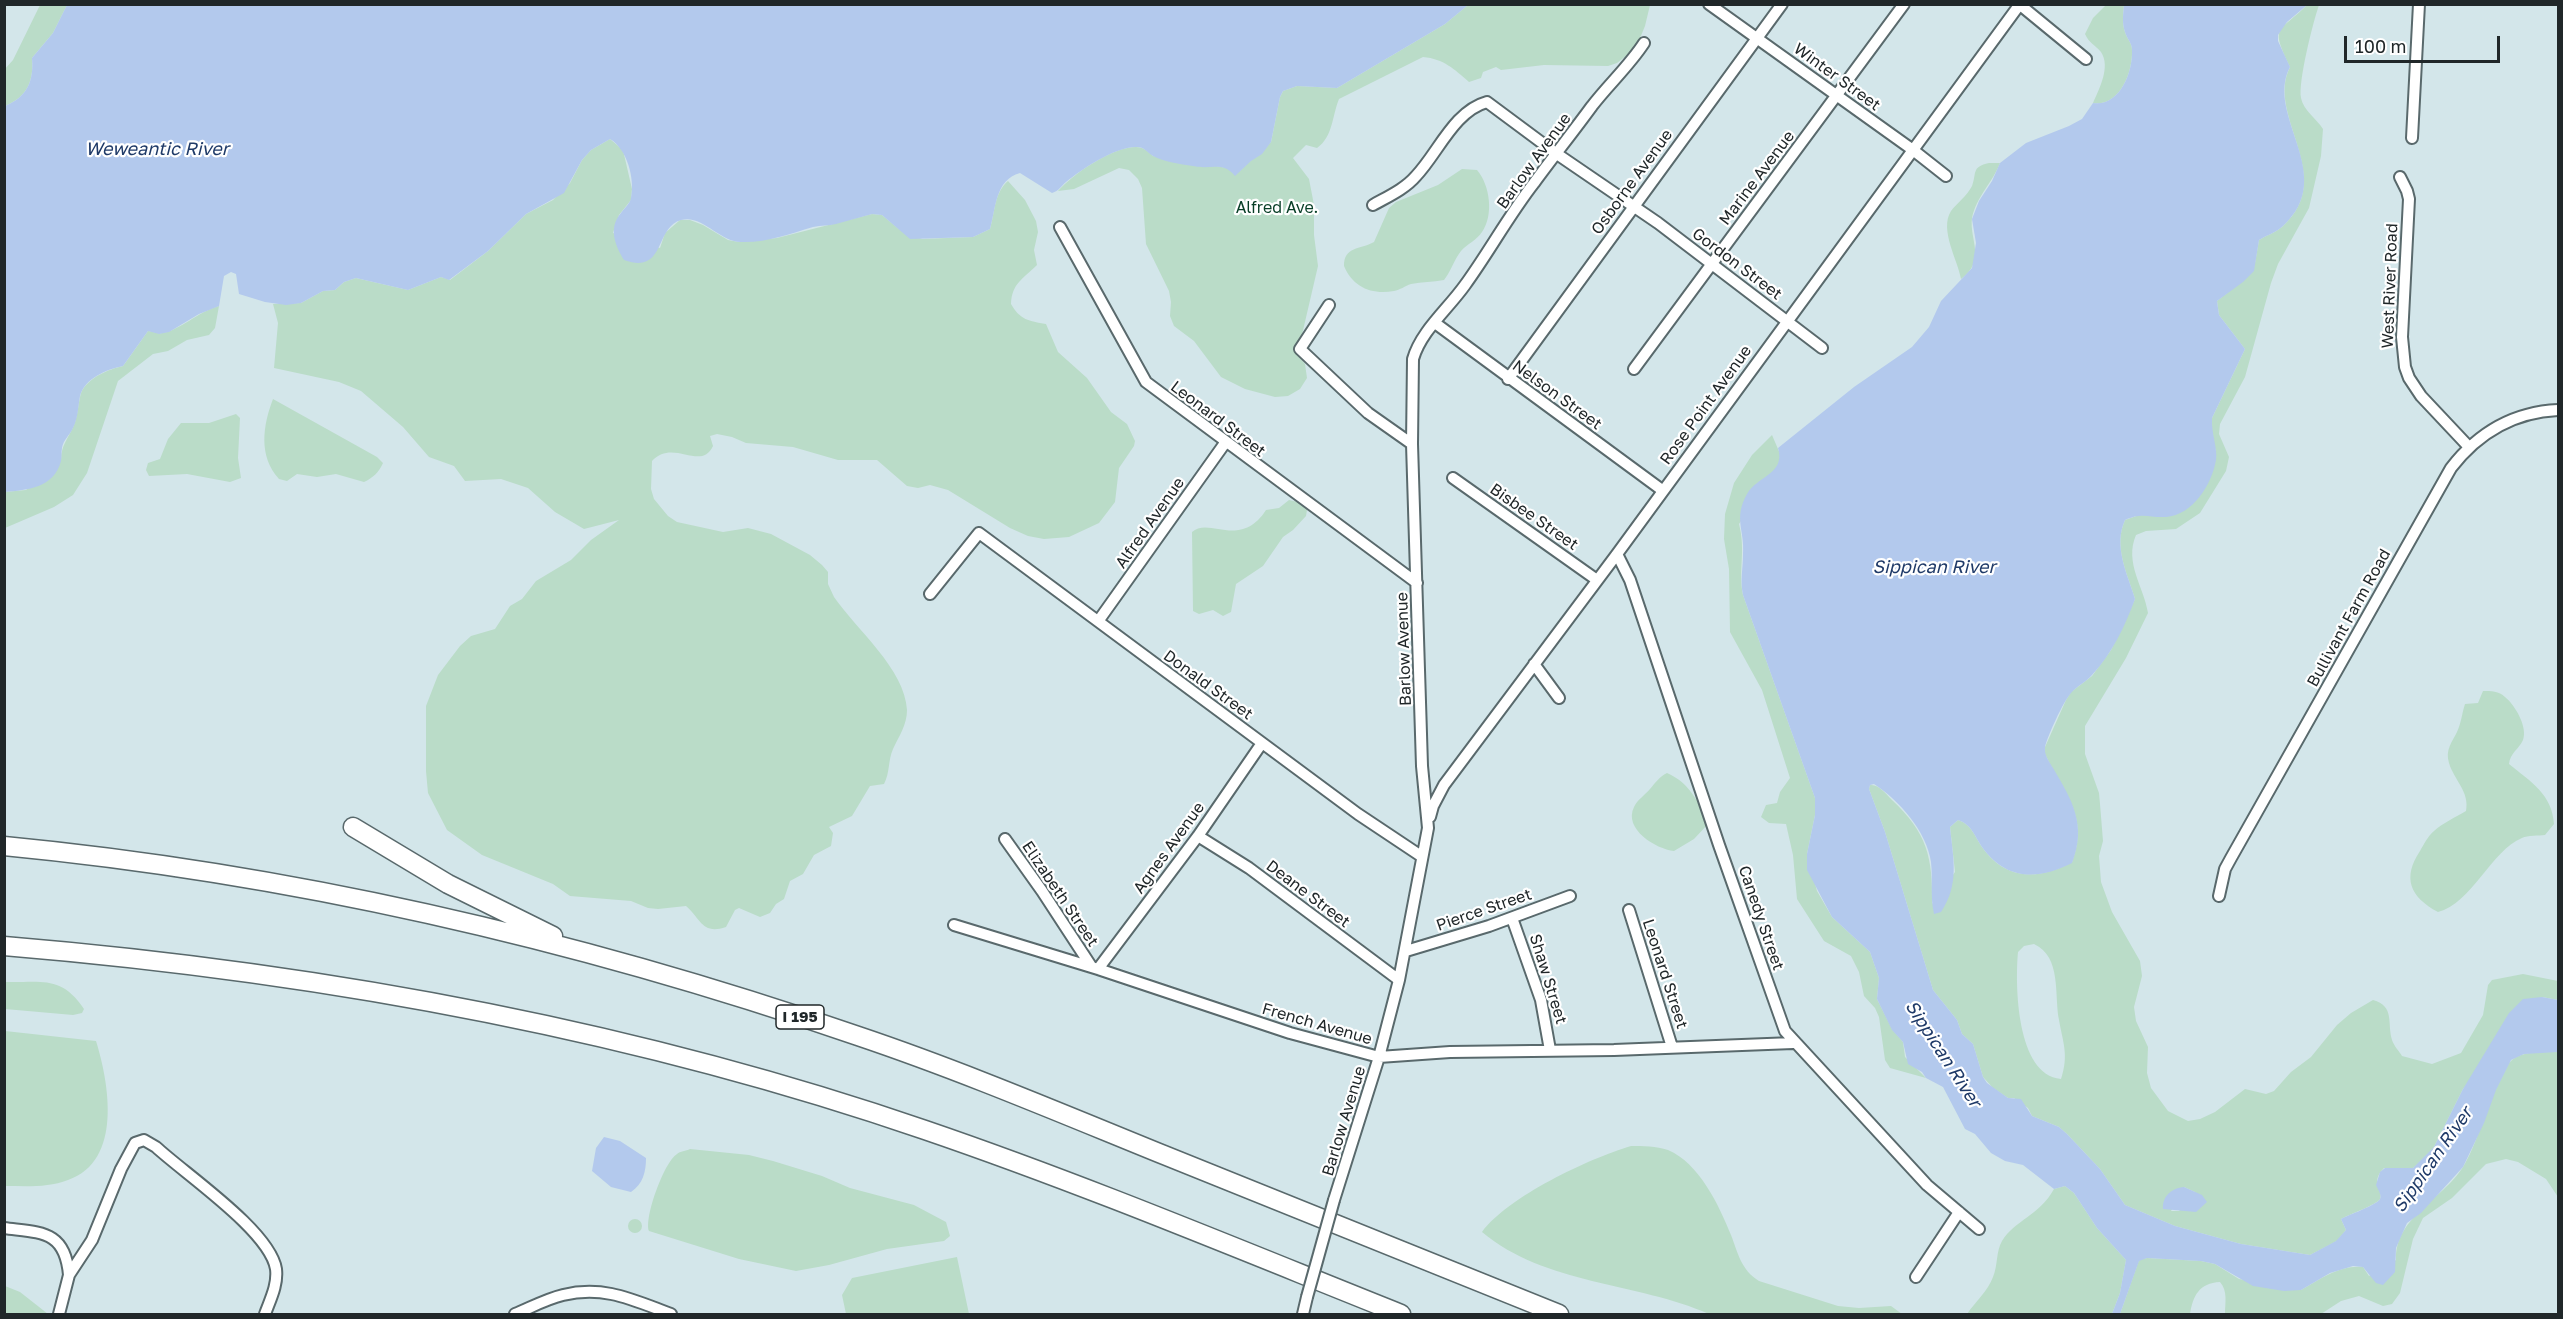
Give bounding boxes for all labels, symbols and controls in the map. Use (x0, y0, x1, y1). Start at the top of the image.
scale bar (2347, 24, 2503, 62)
text: 100 m (2355, 35, 2406, 57)
street label: Winter Street (1790, 39, 1884, 115)
street label: Barlow Avenue (1493, 109, 1575, 213)
street label: Osborne Avenue (1587, 126, 1677, 238)
street label: Marine Avenue (1715, 127, 1799, 229)
water label: Weweantic River (85, 138, 229, 160)
park label: Alfred Ave. (1236, 198, 1318, 218)
street label: West River Road (2378, 223, 2402, 349)
street label: Gordon Street (1688, 224, 1786, 304)
street label: Rose Point Avenue (1656, 342, 1756, 468)
street label: Nelson Street (1509, 356, 1605, 434)
street label: Leonard Street (1167, 377, 1269, 461)
street label: Alfred Avenue (1112, 474, 1188, 572)
street label: Bisbee Street (1486, 480, 1582, 554)
street label: Bullivant Farm Road (2303, 546, 2395, 690)
water label: Sippican River (1872, 556, 1996, 578)
street label: Barlow Avenue (1392, 592, 1416, 706)
street label: Donald Street (1160, 646, 1256, 724)
street label: Agnes Avenue (1129, 798, 1209, 898)
street label: Elizabeth Street (1018, 838, 1102, 950)
street label: Deane Street (1262, 856, 1354, 932)
street label: Canedy Street (1734, 863, 1788, 973)
street label: Pierce Street (1434, 885, 1534, 935)
street label: Leonard Street (1638, 917, 1692, 1031)
street label: Shaw Street (1525, 932, 1571, 1026)
water label: Sippican River (1900, 996, 1986, 1112)
street label: French Avenue (1260, 999, 1374, 1049)
road number: I 195 (776, 1005, 824, 1029)
street label: Barlow Avenue (1318, 1064, 1370, 1178)
water label: Sippican River (2389, 1103, 2477, 1217)

